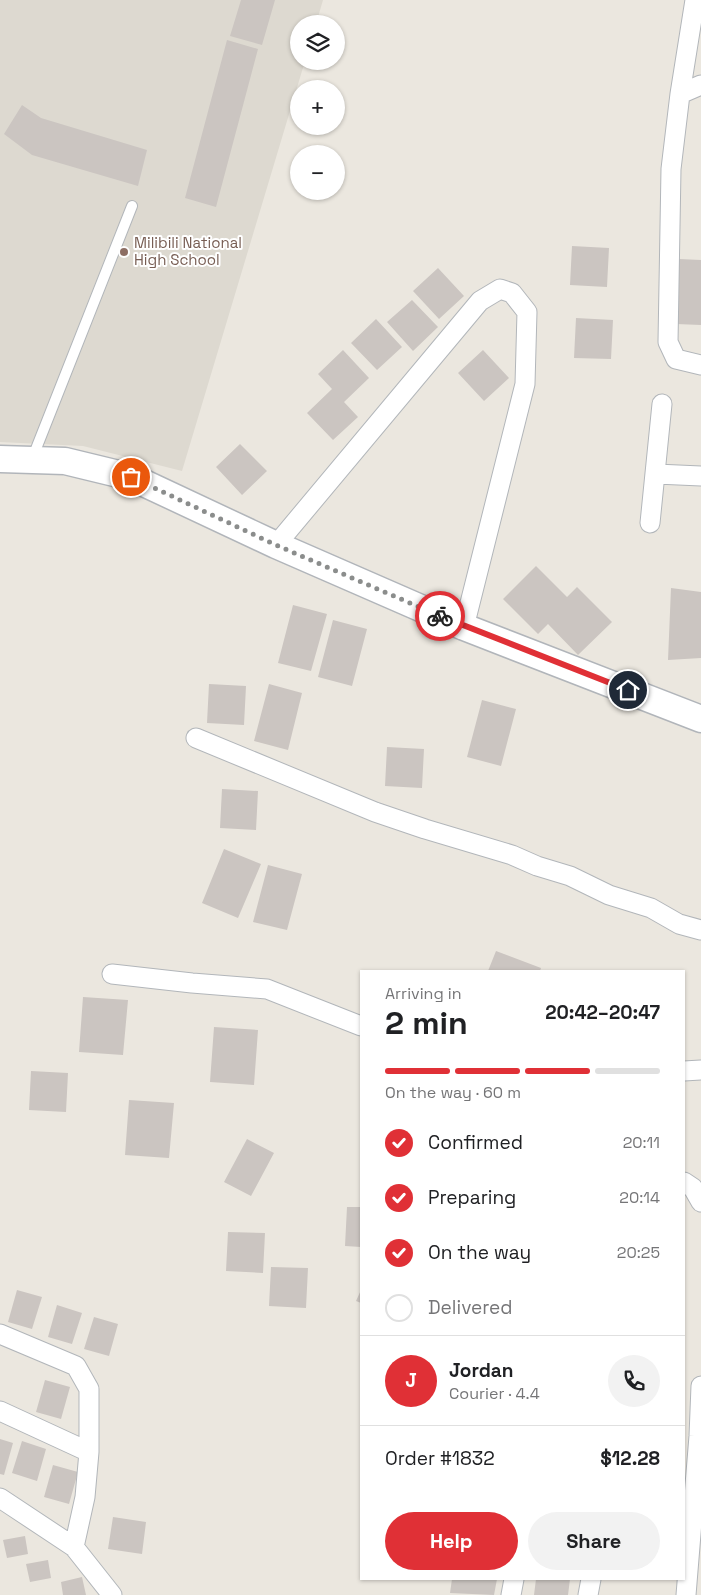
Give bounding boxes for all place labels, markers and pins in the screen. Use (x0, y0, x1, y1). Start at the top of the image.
place label: Milibili National High School (134, 233, 242, 269)
marker: Milibili National High School (118, 246, 130, 258)
pin (110, 456, 152, 498)
pin (607, 669, 649, 711)

